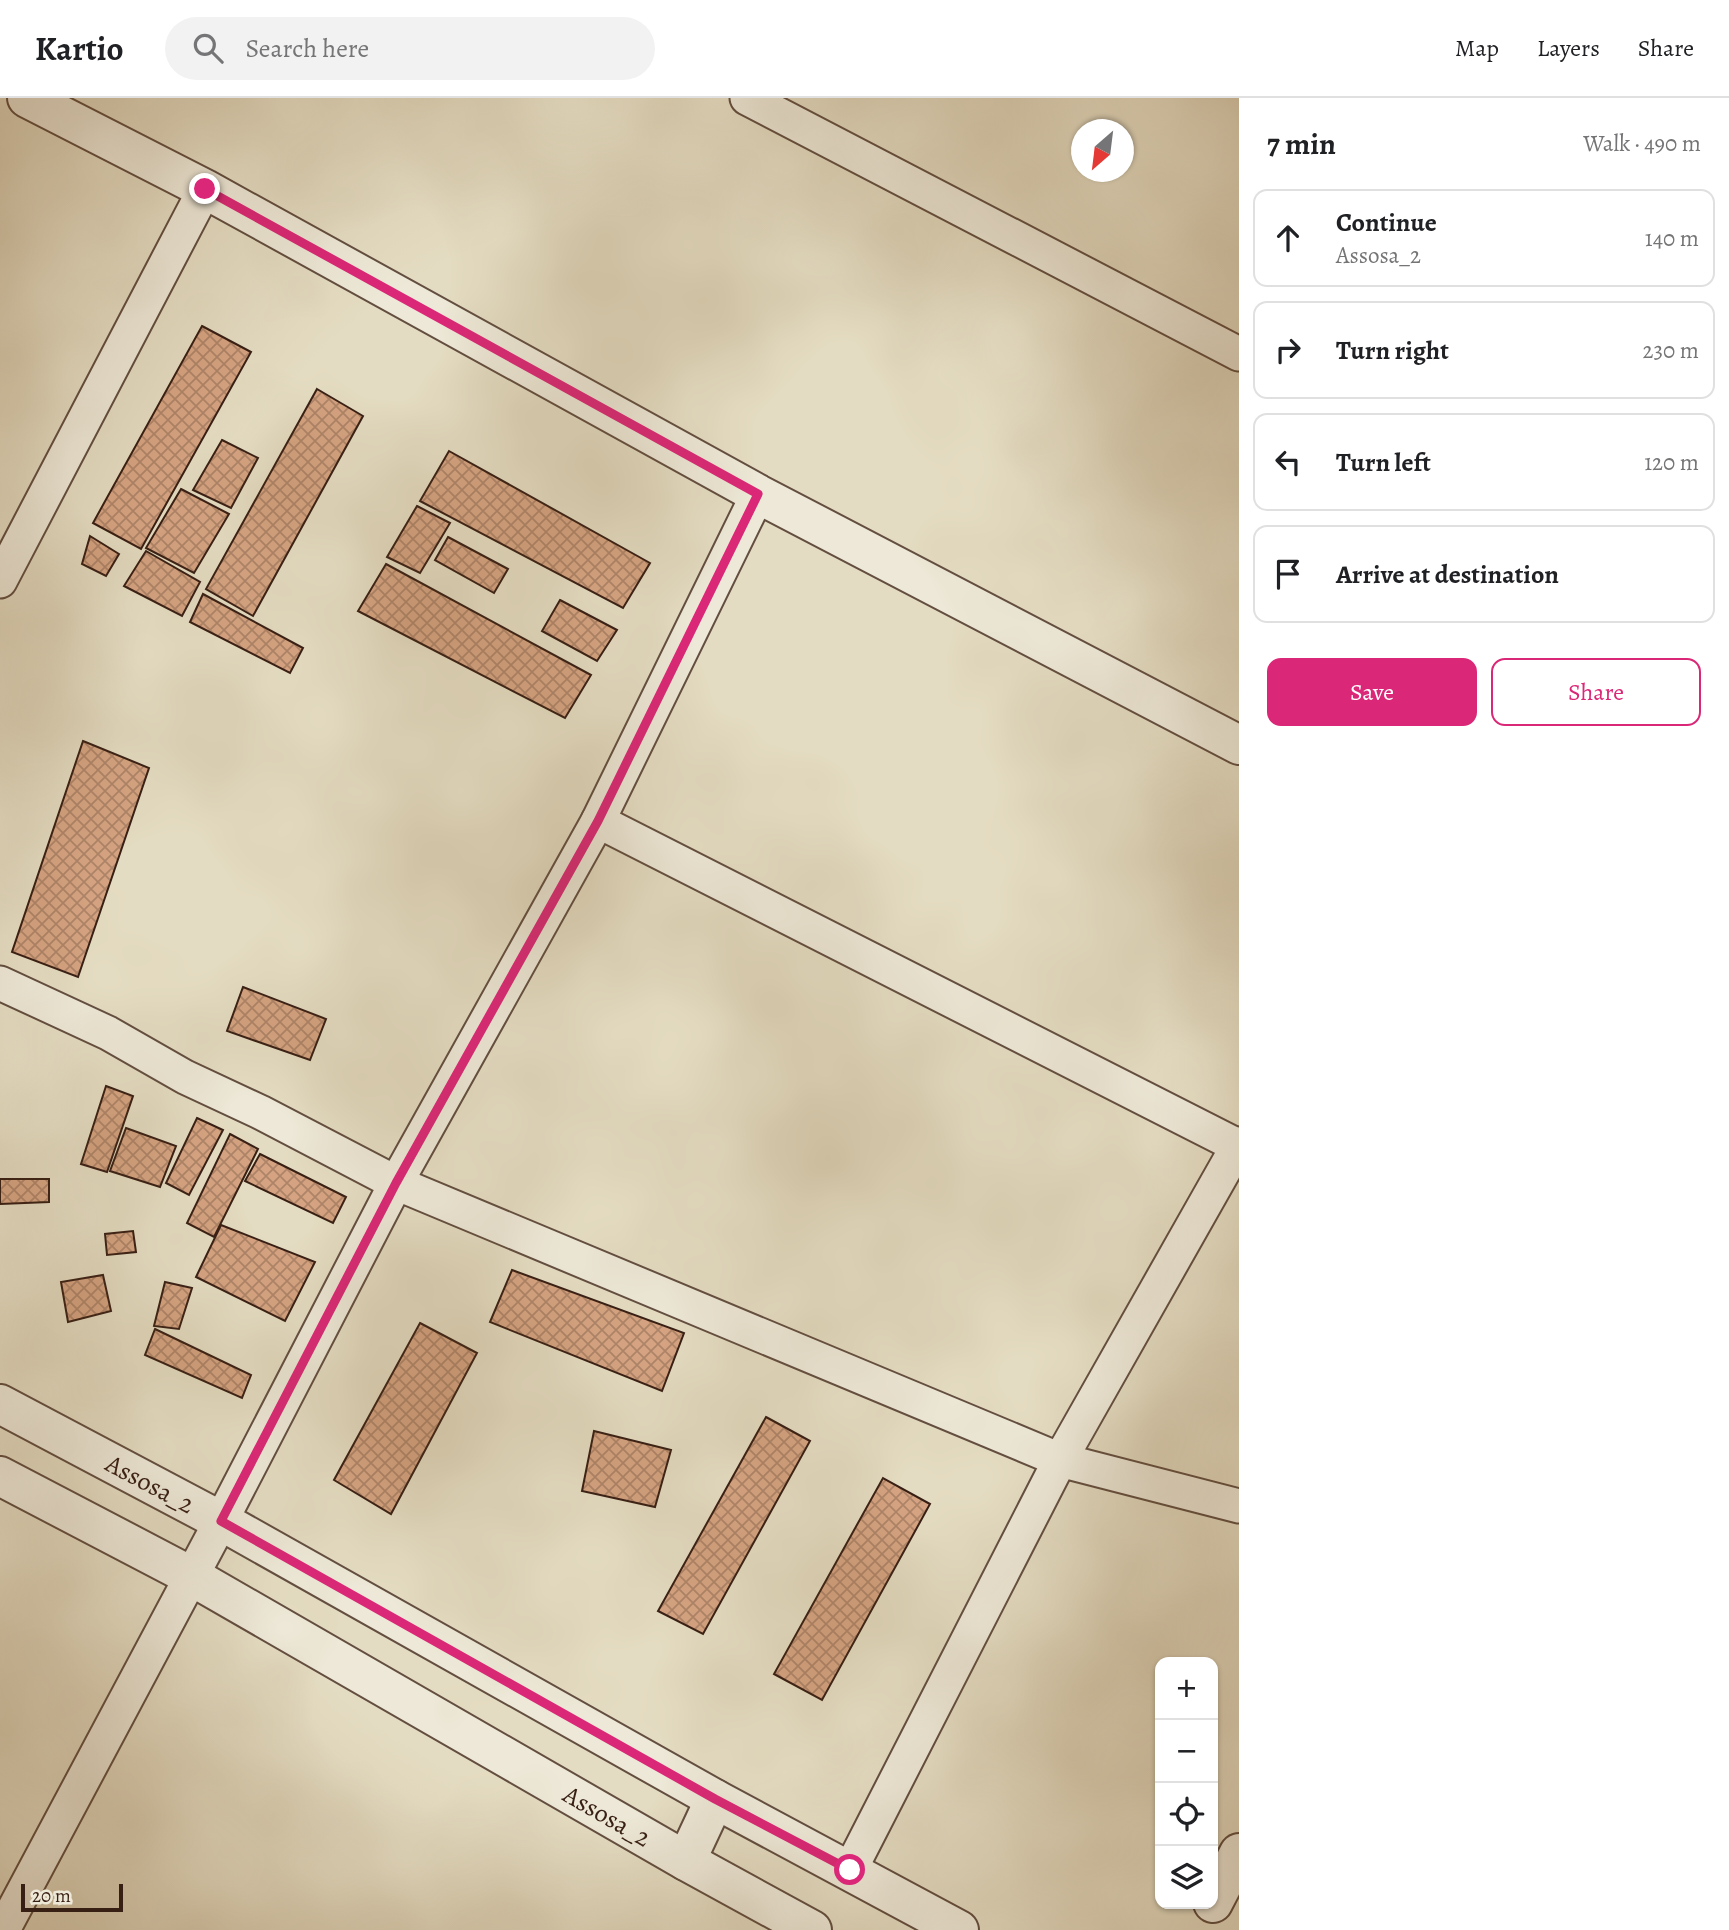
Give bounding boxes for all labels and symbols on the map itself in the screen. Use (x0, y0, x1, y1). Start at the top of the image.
north arrow (1071, 119, 1134, 182)
route end (189, 173, 220, 204)
street label: Assosa_2 (99, 1445, 201, 1521)
street label: Assosa_2 (556, 1776, 658, 1855)
route start (834, 1854, 865, 1885)
scale bar (21, 1881, 122, 1913)

